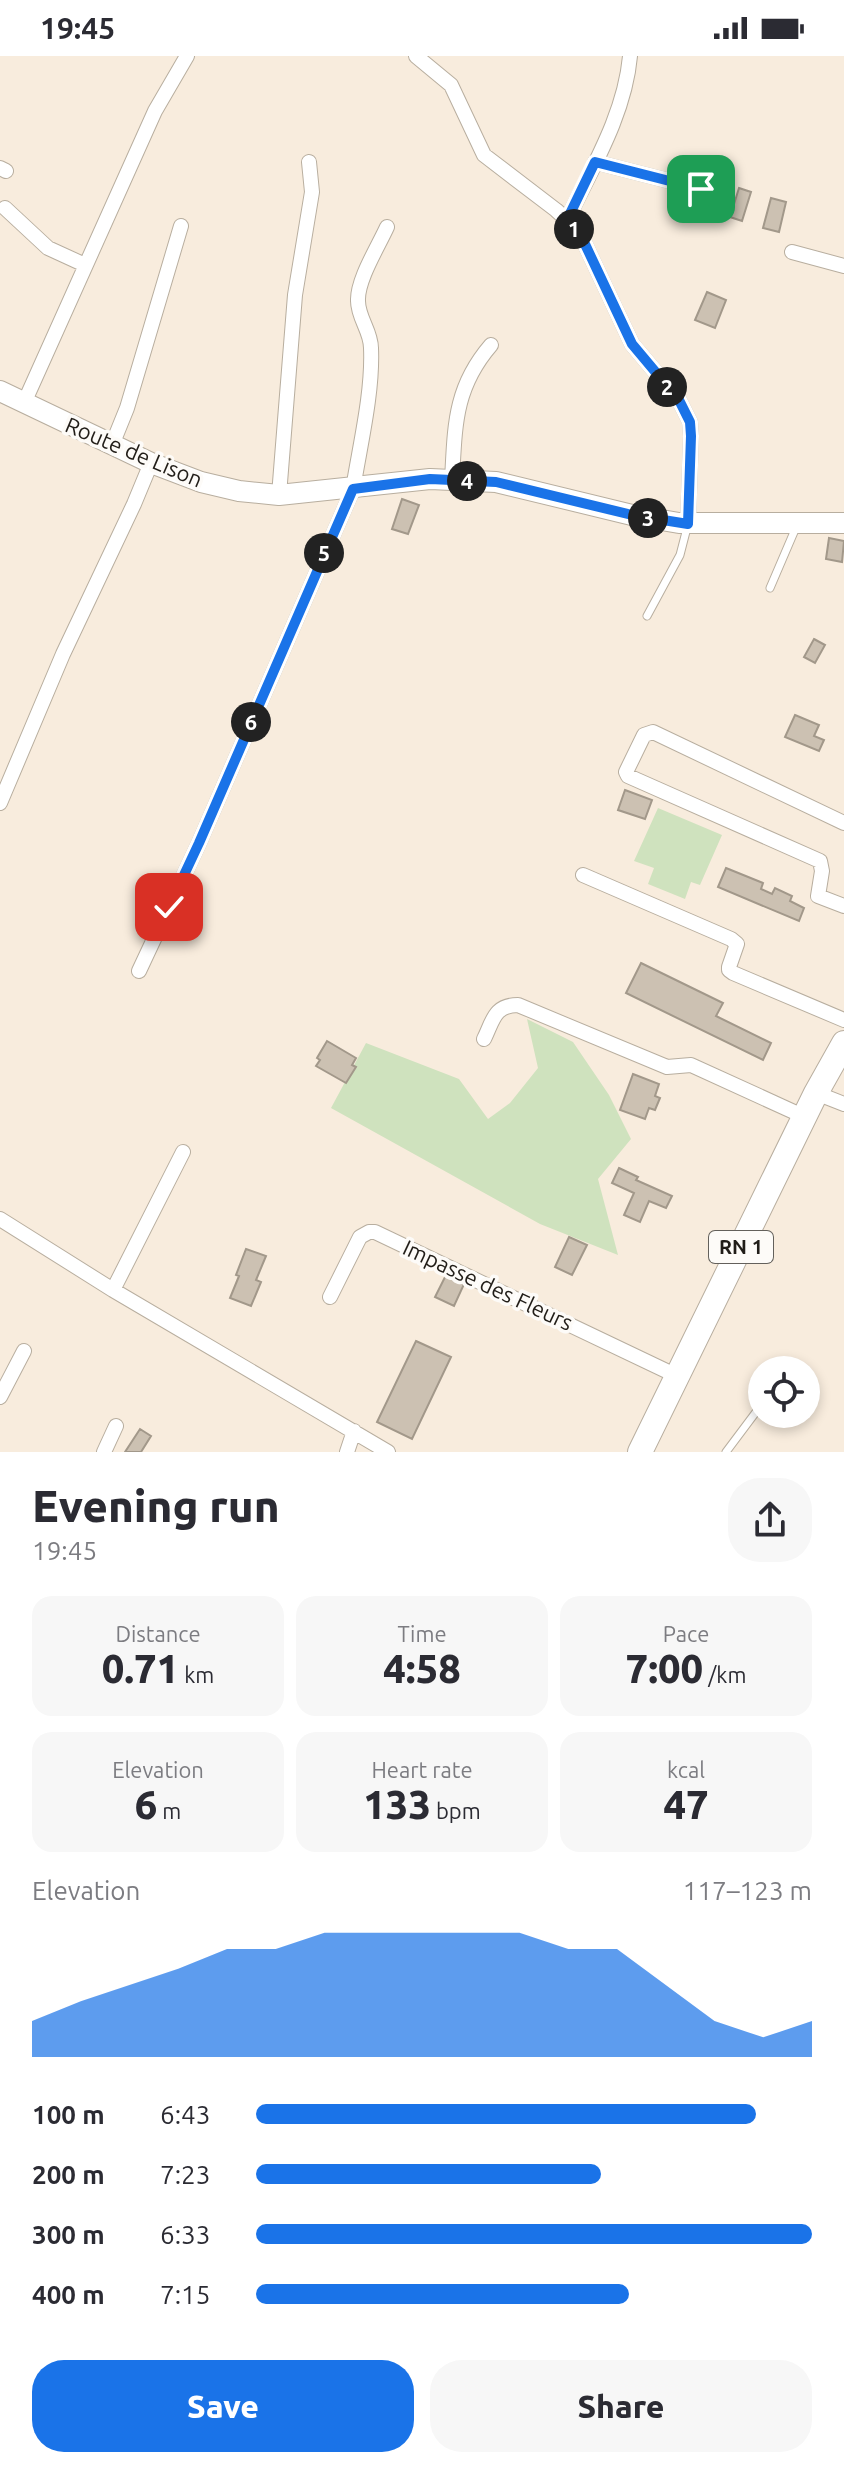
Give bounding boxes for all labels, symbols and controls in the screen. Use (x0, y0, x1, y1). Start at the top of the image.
text: 19:45 (40, 11, 115, 45)
pin (667, 155, 735, 223)
icon: arrive (679, 167, 723, 211)
pin: 1 (554, 209, 594, 249)
text: 1 (568, 216, 580, 241)
pin: 2 (647, 367, 687, 407)
text: 2 (661, 374, 673, 399)
street label: Route de Lison (62, 411, 206, 492)
pin: 4 (447, 461, 487, 501)
text: 4 (461, 468, 473, 493)
pin: 3 (628, 498, 668, 538)
text: 3 (642, 505, 654, 530)
pin: 5 (304, 533, 344, 573)
text: 5 (318, 540, 330, 565)
pin: 6 (231, 702, 271, 742)
text: 6 (245, 709, 257, 734)
pin (135, 873, 203, 941)
icon: check (147, 885, 191, 929)
road number: RN 1 (709, 1231, 773, 1263)
street label: Impasse des Fleurs (399, 1234, 577, 1335)
map controls (748, 1356, 820, 1428)
button: locate (748, 1356, 820, 1428)
button: share (728, 1478, 812, 1562)
text: Evening run (32, 1481, 280, 1530)
text: 19:45 (32, 1536, 97, 1565)
text: Distance (115, 1621, 201, 1646)
text: Time (397, 1621, 447, 1646)
text: Pace (663, 1621, 709, 1646)
text: 0.71 (102, 1646, 179, 1691)
text: 4:58 (383, 1646, 461, 1691)
text: 7:00 (626, 1646, 703, 1691)
text: km (179, 1662, 214, 1687)
text: /km (703, 1662, 746, 1687)
text: Elevation (112, 1757, 204, 1782)
text: Heart rate (371, 1757, 473, 1782)
text: kcal (667, 1757, 705, 1782)
text: 6 (135, 1782, 157, 1827)
text: 133 (363, 1782, 431, 1827)
text: 47 (663, 1782, 709, 1827)
text: m (157, 1798, 181, 1823)
text: bpm (431, 1798, 481, 1823)
text: Elevation (32, 1876, 140, 1905)
text: 117–123 m (683, 1876, 812, 1905)
text: 100 m (32, 2100, 105, 2129)
text: 6:43 (160, 2100, 210, 2129)
text: 200 m (32, 2160, 105, 2189)
text: 7:23 (160, 2160, 210, 2189)
text: 300 m (32, 2220, 105, 2249)
text: 6:33 (160, 2220, 210, 2249)
text: 400 m (32, 2280, 105, 2309)
text: 7:15 (160, 2280, 210, 2309)
button: Save (32, 2360, 414, 2452)
button: Share (430, 2360, 812, 2452)

